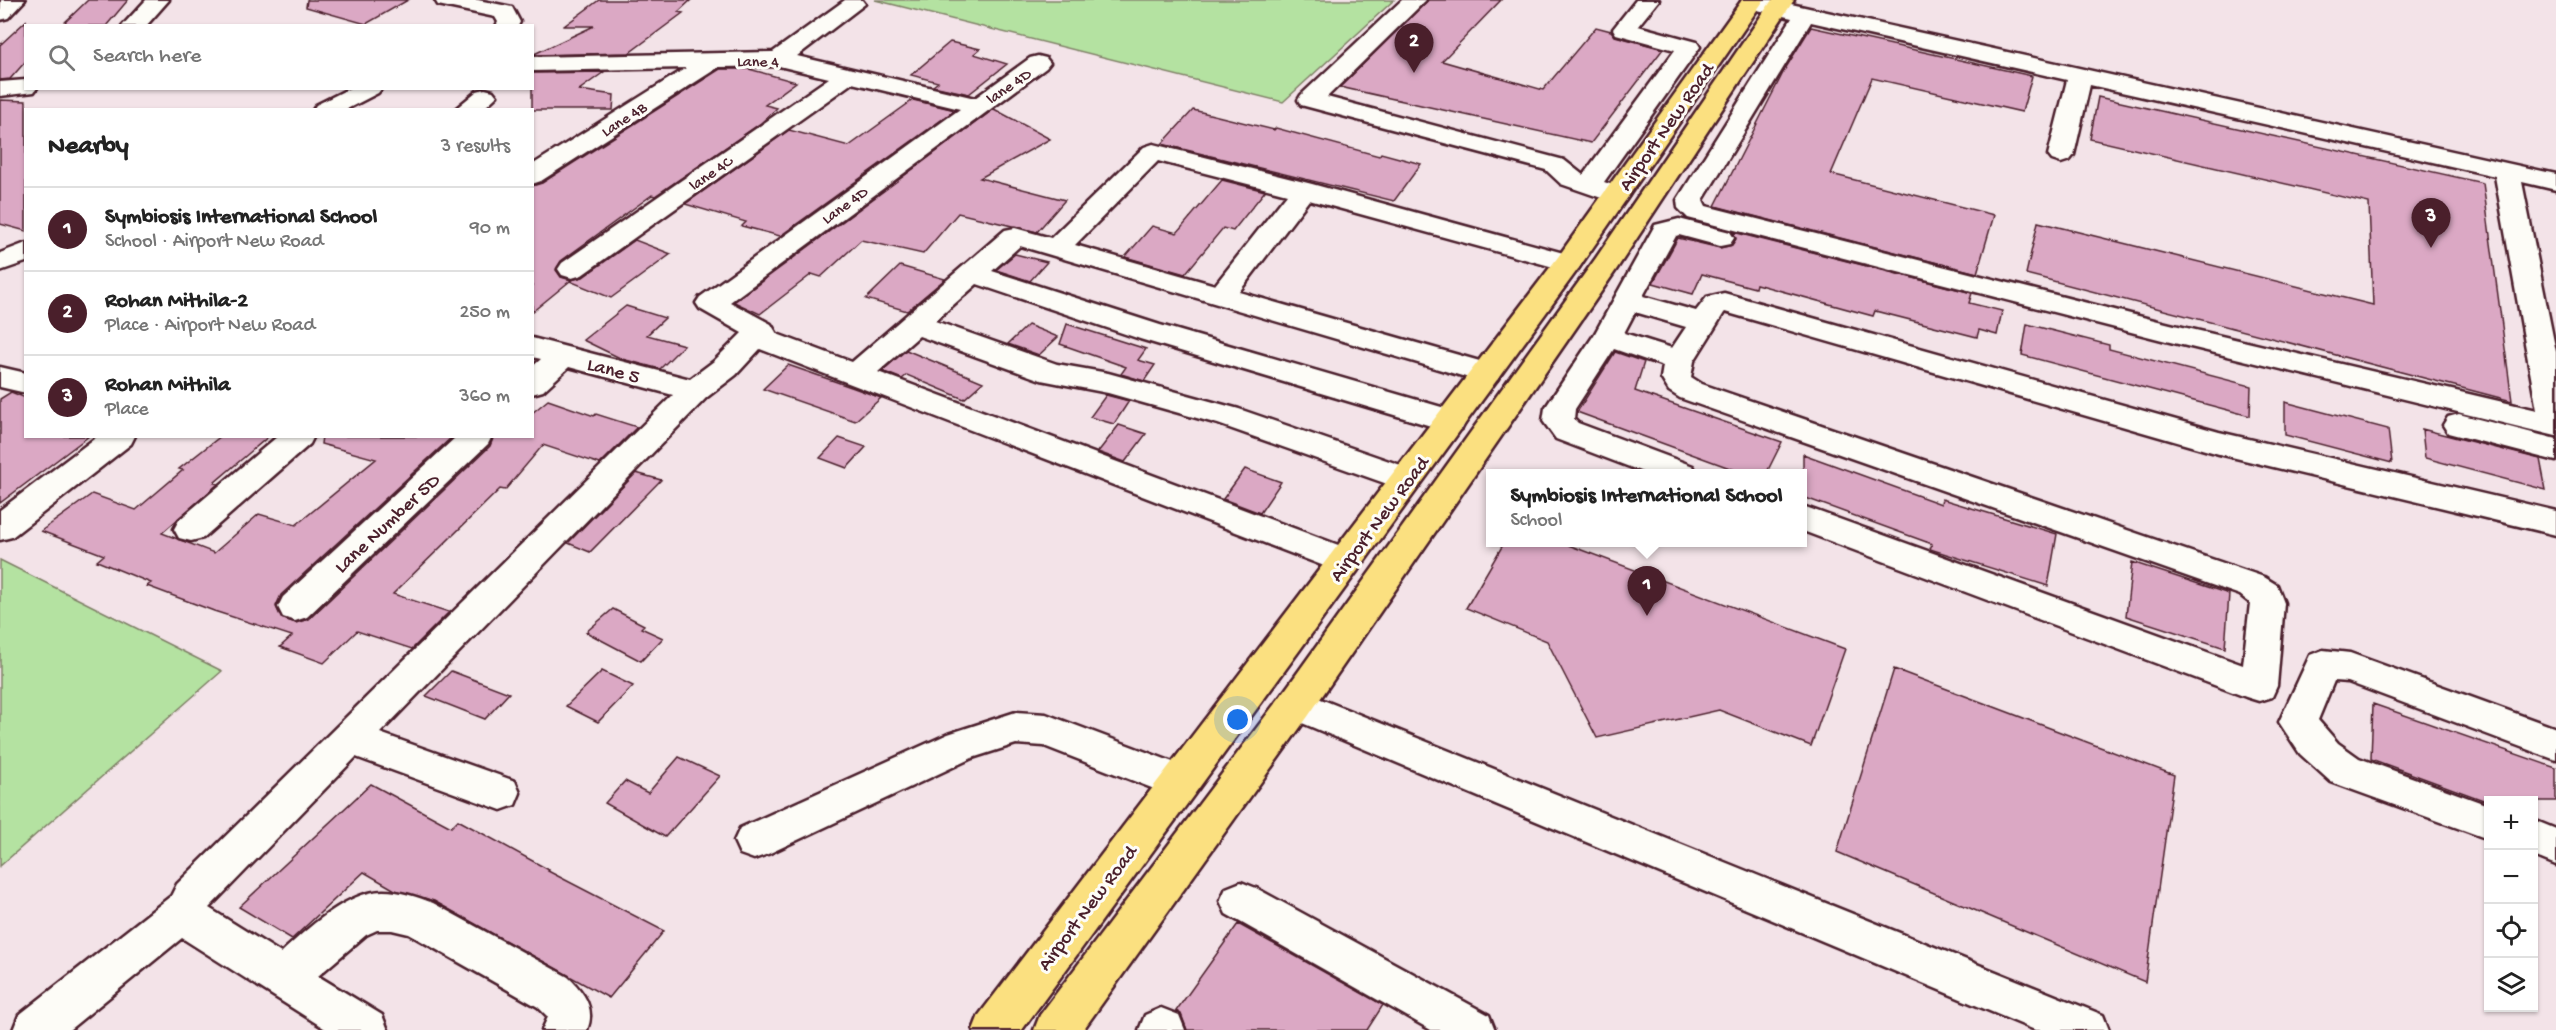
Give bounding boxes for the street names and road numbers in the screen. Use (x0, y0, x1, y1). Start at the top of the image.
street label: Lane 4 (737, 54, 780, 73)
street label: Airport New Road (1615, 58, 1722, 196)
street label: lane 4D (984, 65, 1036, 110)
street label: Lane 4B (599, 99, 652, 143)
street label: lane 4C (687, 152, 738, 196)
street label: Lane 4D (819, 183, 873, 230)
street label: Lane 5 (584, 354, 642, 390)
street label: Airport New Road (1326, 451, 1437, 587)
street label: Lane Number 5D (331, 469, 447, 579)
street label: Airport New Road (1034, 840, 1145, 976)

